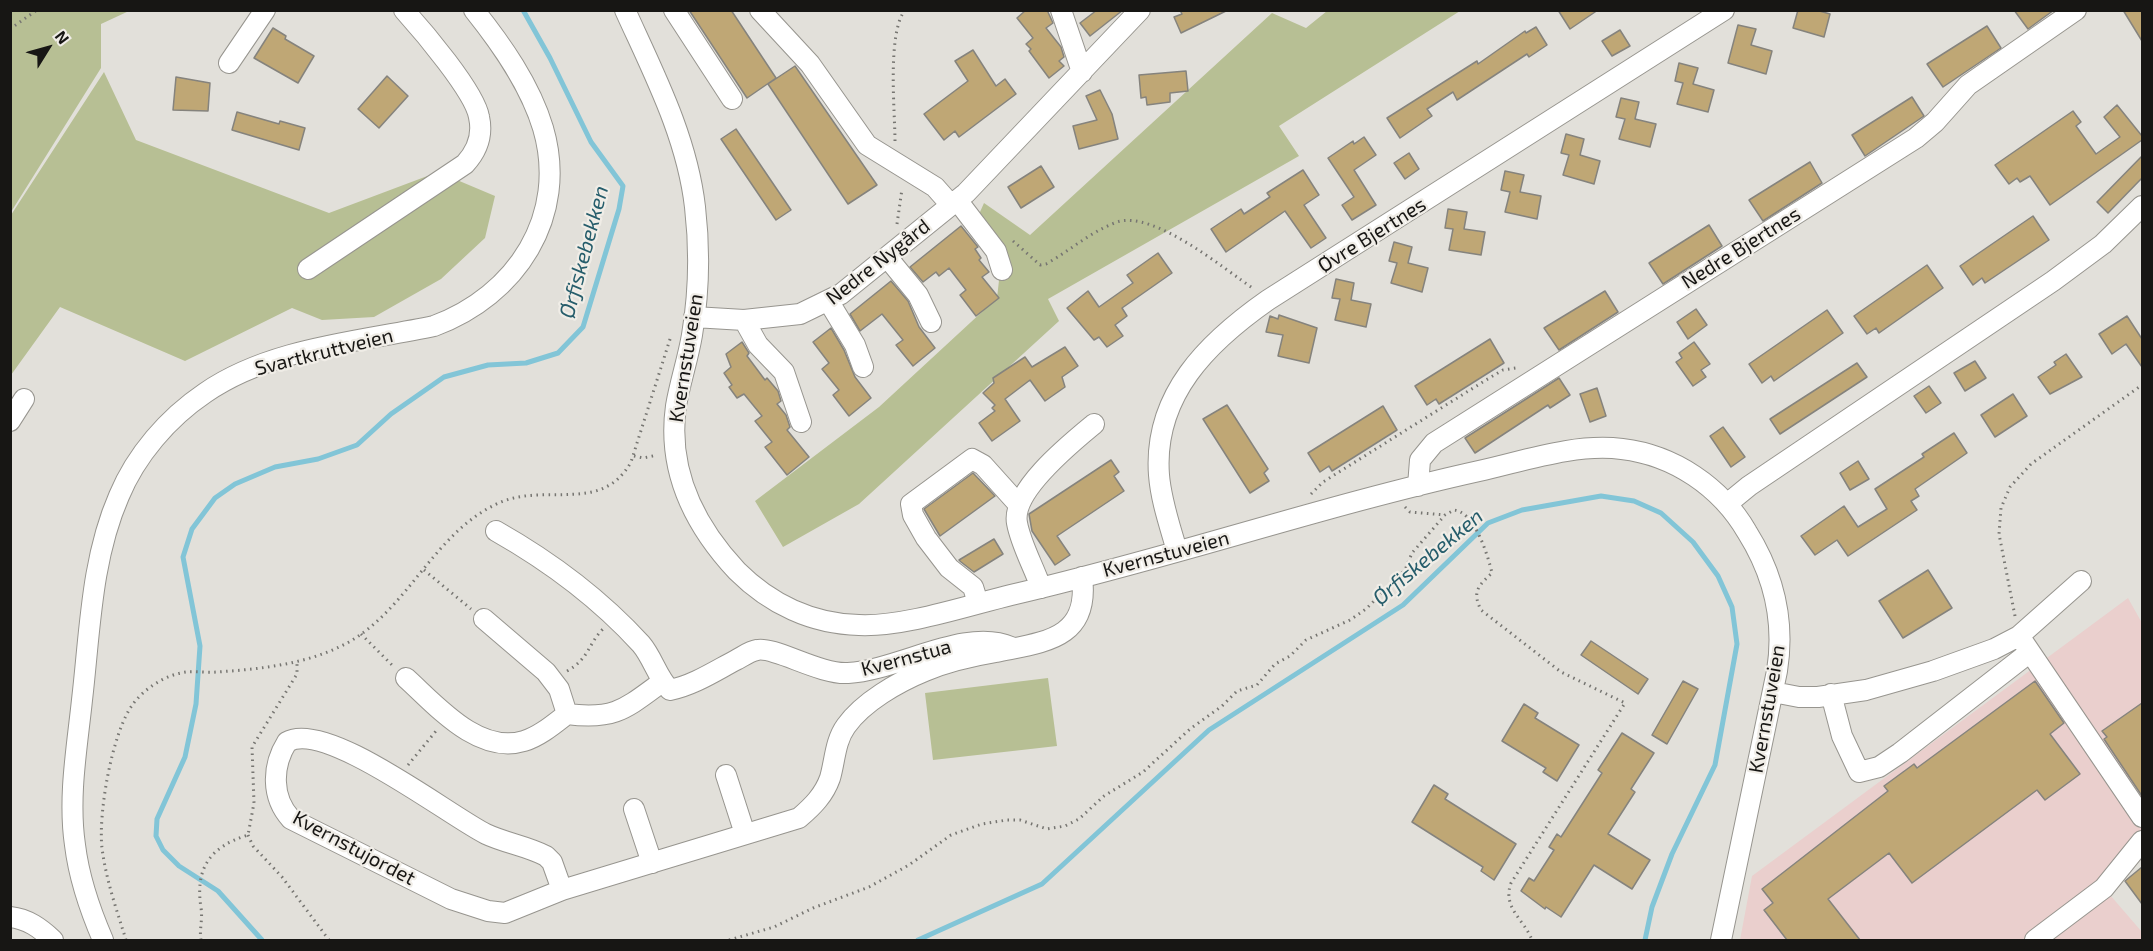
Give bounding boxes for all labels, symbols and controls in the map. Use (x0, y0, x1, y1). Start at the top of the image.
north arrow (18, 18, 78, 78)
text: N (52, 27, 74, 47)
water label: Ørfiskebekken (554, 183, 614, 321)
street label: Øvre Bjertnes (1313, 192, 1431, 278)
street label: Nedre Bjertnes (1677, 202, 1805, 294)
street label: Nedre Nygård (821, 214, 935, 310)
street label: Kvernstuveien (664, 292, 708, 424)
street label: Svartkruttveien (252, 323, 396, 381)
water label: Ørfiskebekken (1368, 504, 1488, 610)
street label: Kvernstuveien (1100, 526, 1232, 582)
street label: Kvernstua (858, 634, 954, 682)
street label: Kvernstuveien (1744, 643, 1790, 775)
street label: Kvernstujordet (289, 806, 419, 890)

